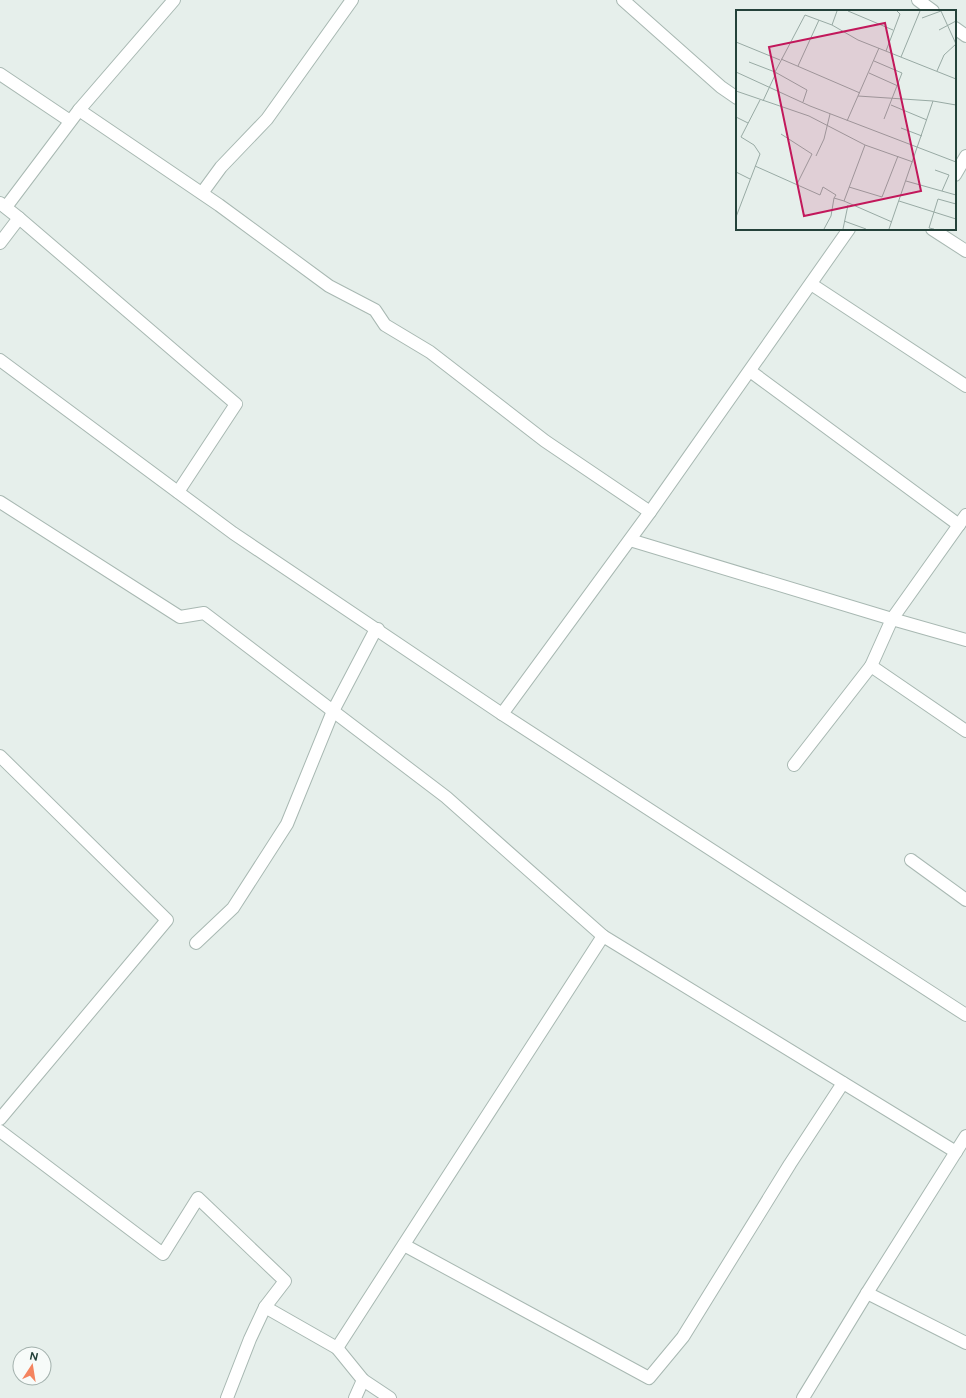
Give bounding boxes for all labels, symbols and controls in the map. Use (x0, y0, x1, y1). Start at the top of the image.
inset map (736, 10, 956, 230)
north arrow (12, 1346, 52, 1386)
text: N (28, 1349, 39, 1364)

